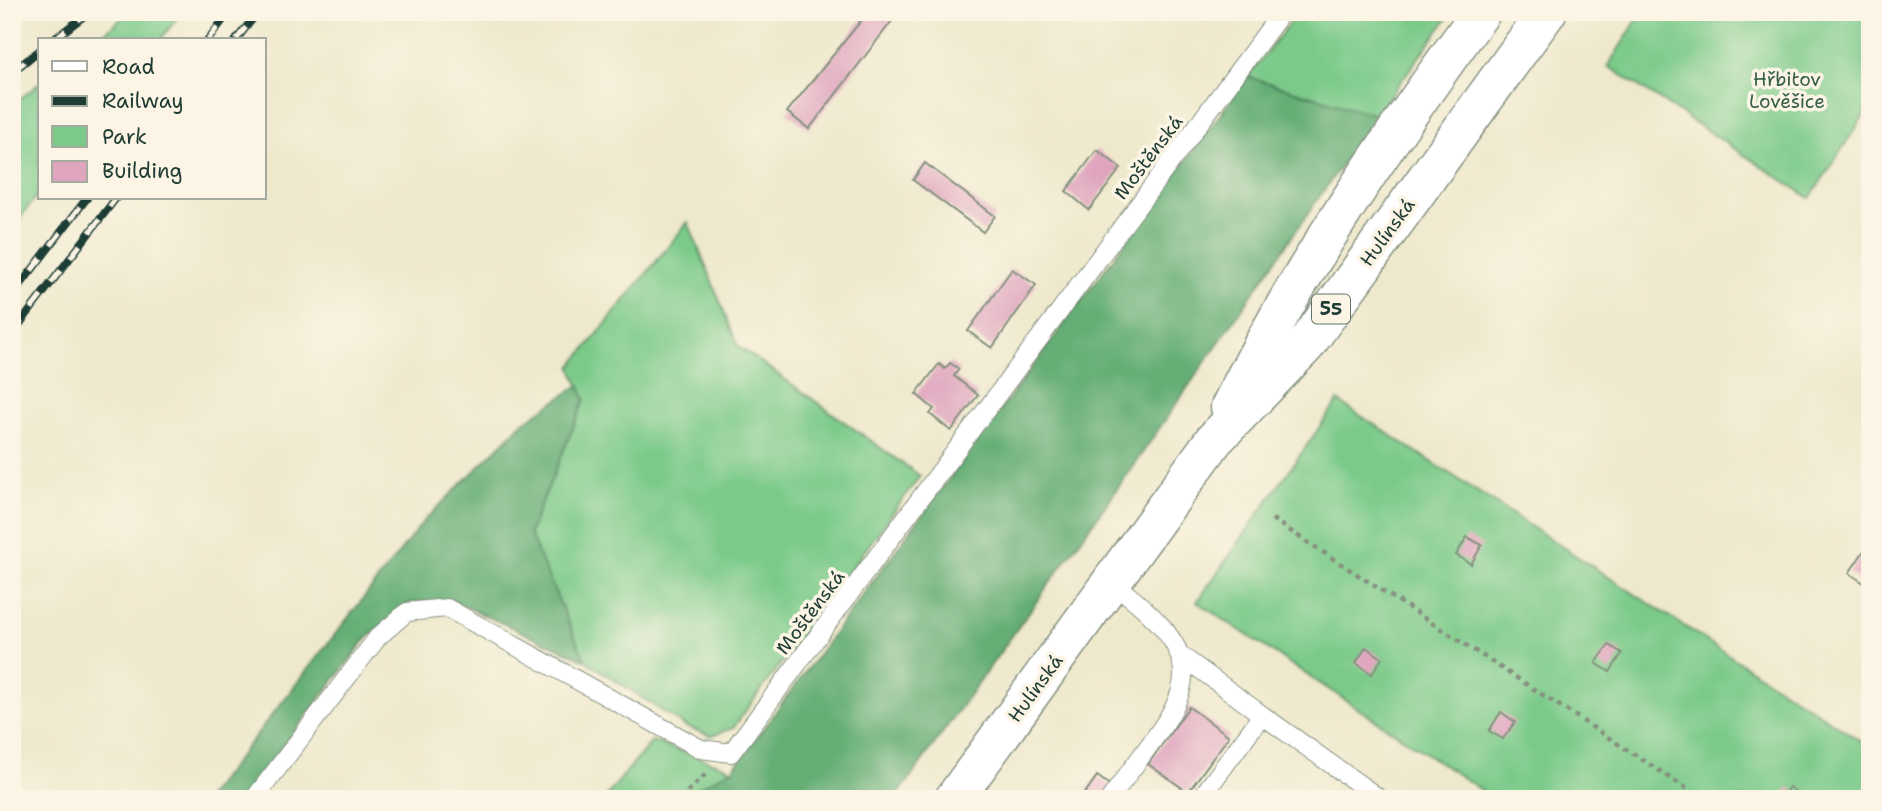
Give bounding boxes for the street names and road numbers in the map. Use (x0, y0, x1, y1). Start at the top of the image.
street label: Moštěnská (1108, 110, 1188, 205)
street label: Hulínská (1354, 193, 1421, 271)
road number: 55 (1312, 295, 1350, 324)
street label: Moštěnská (770, 565, 850, 660)
street label: Hulínská (1002, 649, 1069, 727)

